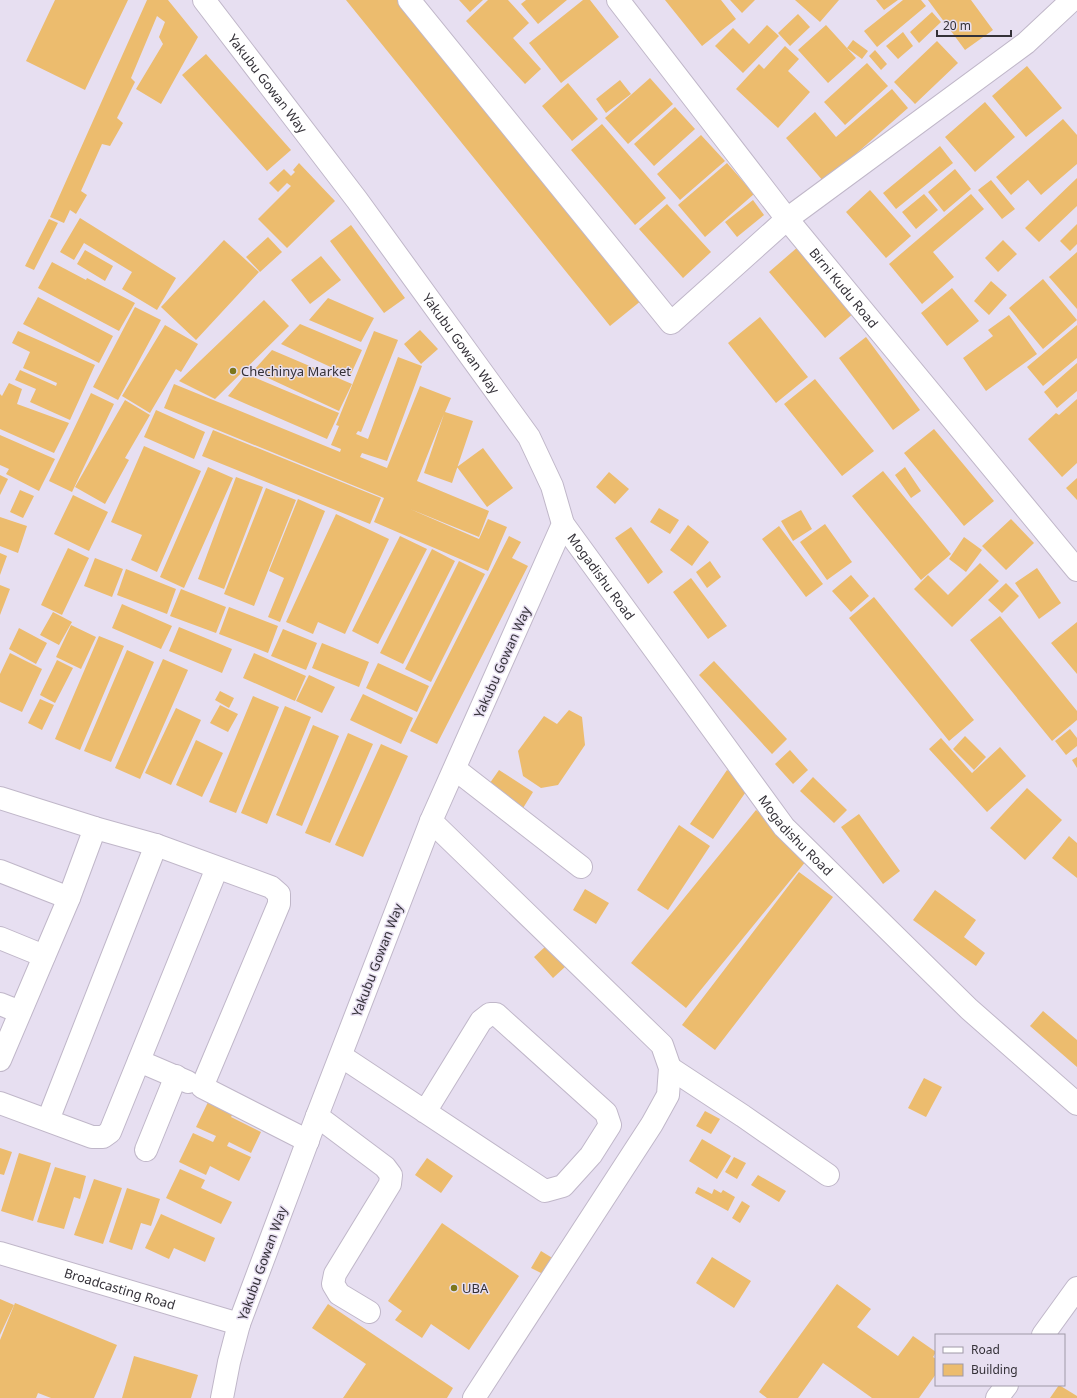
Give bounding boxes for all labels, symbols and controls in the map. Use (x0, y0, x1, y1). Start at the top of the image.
scale bar (937, 12, 1011, 38)
text: 20 m (943, 17, 971, 34)
street label: Yakubu Gowan Way (224, 30, 312, 137)
street label: Birni Kudu Road (806, 244, 882, 332)
street label: Yakubu Gowan Way (418, 289, 504, 398)
place label: Chechinya Market (241, 362, 351, 380)
marker: Chechinya Market (228, 366, 238, 376)
street label: Mogadishu Road (564, 529, 639, 624)
street label: Yakubu Gowan Way (469, 603, 535, 721)
street label: Mogadishu Road (755, 791, 837, 879)
street label: Yakubu Gowan Way (347, 900, 407, 1019)
street label: Yakubu Gowan Way (233, 1203, 291, 1323)
street label: Broadcasting Road (62, 1264, 178, 1314)
place label: UBA (462, 1279, 489, 1297)
marker: UBA (449, 1283, 459, 1293)
legend (935, 1334, 1065, 1386)
text: Road (971, 1341, 1000, 1358)
text: Building (971, 1361, 1018, 1378)

